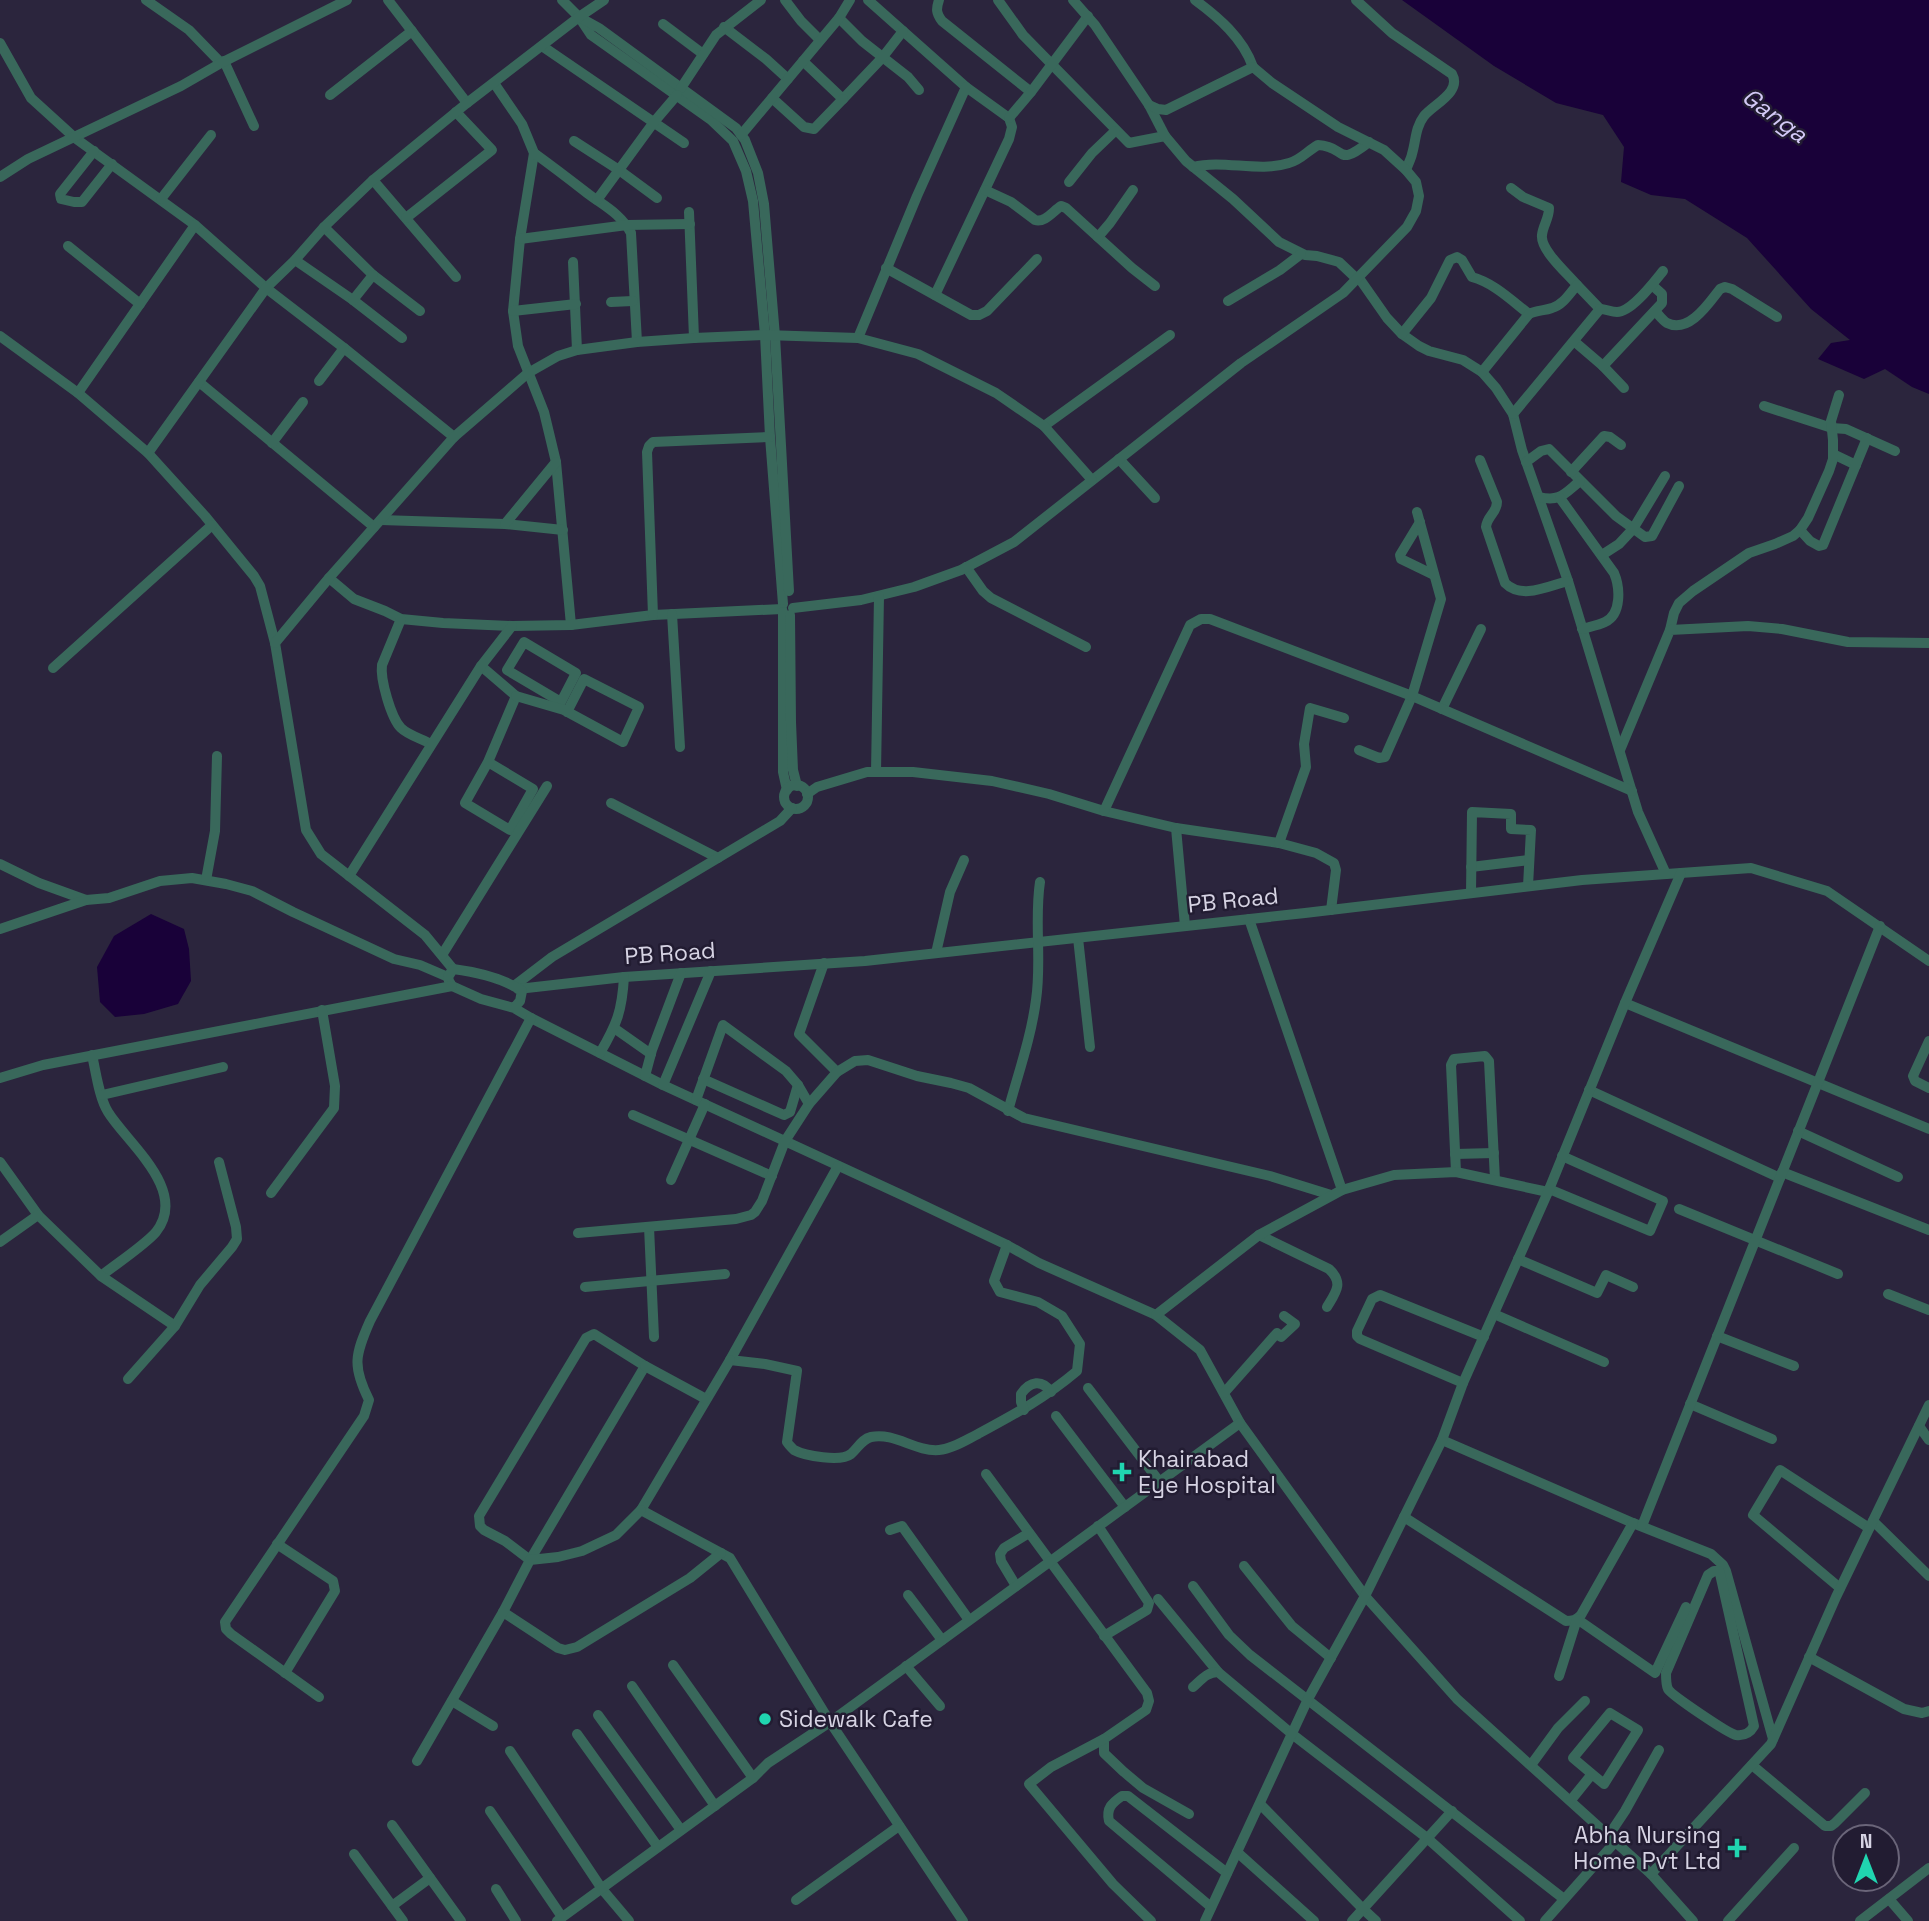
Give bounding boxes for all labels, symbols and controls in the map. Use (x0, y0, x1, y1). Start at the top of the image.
water label: Ganga (1736, 80, 1814, 150)
street label: PB Road (1186, 880, 1280, 920)
street label: PB Road (623, 935, 717, 971)
place label: Khairabad Eye Hospital (1138, 1444, 1276, 1500)
marker: Khairabad Eye Hospital (1112, 1462, 1132, 1482)
place label: Sidewalk Cafe (779, 1704, 933, 1734)
marker: Sidewalk Cafe (757, 1711, 773, 1727)
place label: Abha Nursing Home Pvt Ltd (1573, 1820, 1721, 1876)
north arrow (1831, 1823, 1901, 1893)
text: N (1860, 1829, 1872, 1854)
marker: Abha Nursing Home Pvt Ltd (1727, 1838, 1747, 1858)

